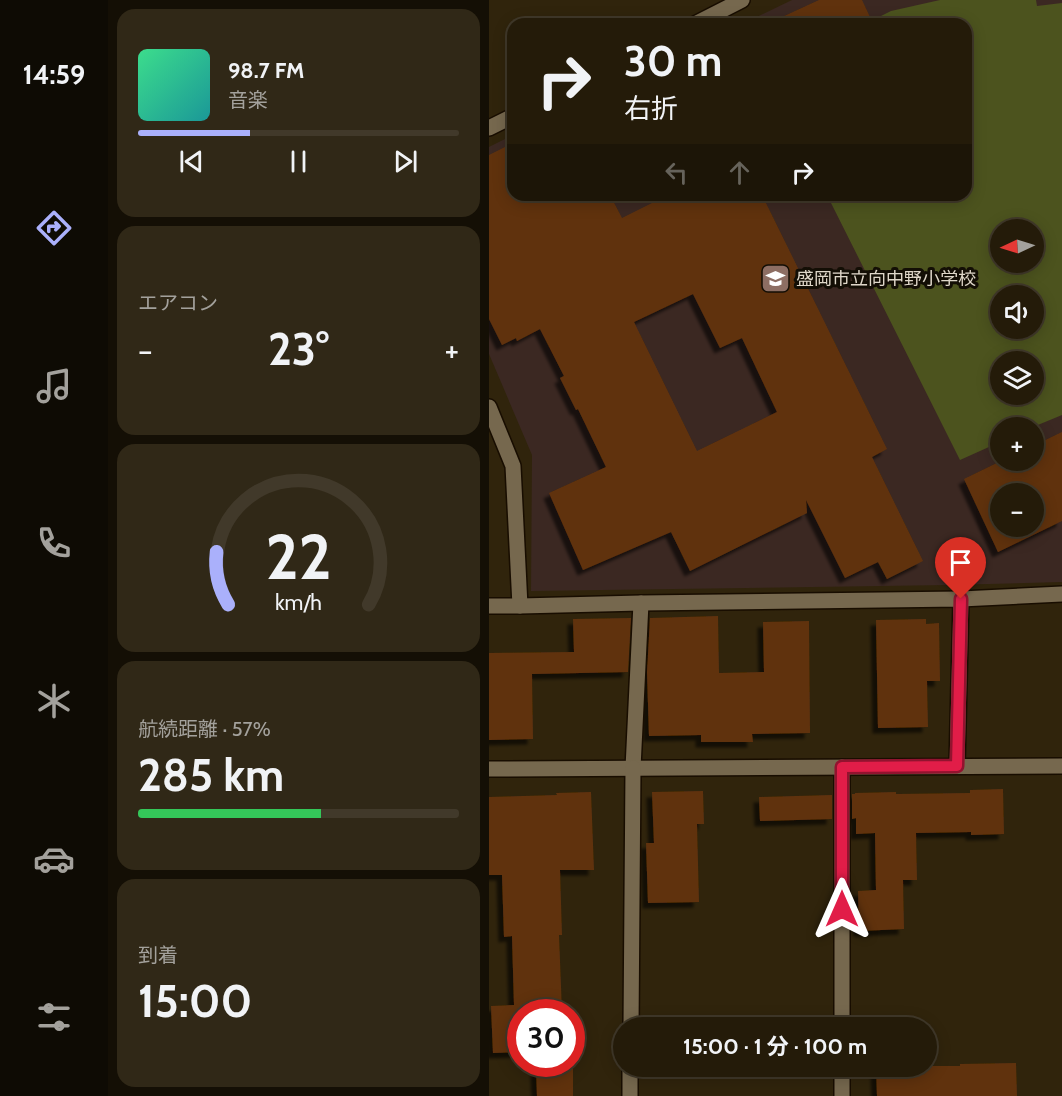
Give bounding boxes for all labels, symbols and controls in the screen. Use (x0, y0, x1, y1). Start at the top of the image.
text: 30 m (624, 35, 722, 87)
icon: right (525, 42, 603, 120)
text: 98.7 FM (228, 57, 304, 84)
text: 14:59 (23, 58, 85, 91)
text: 音楽 (228, 88, 268, 112)
text: 右折 (624, 92, 678, 125)
icon: previous (175, 145, 208, 178)
icon: pause (282, 145, 315, 178)
icon: next (389, 145, 422, 178)
icon: left (660, 156, 693, 189)
icon: ahead (723, 156, 756, 189)
icon: right (786, 156, 819, 189)
icon: directions (33, 207, 75, 249)
north arrow (990, 219, 1044, 273)
map controls (990, 219, 1044, 537)
school or university icon: 盛岡市立向中野小学校 (759, 263, 791, 295)
place label: 盛岡市立向中野小学校 (796, 268, 976, 290)
button: sound (990, 285, 1044, 339)
text: エアコン (138, 291, 218, 315)
text: 23° (268, 322, 329, 376)
text: − (138, 330, 153, 370)
text: + (444, 330, 459, 370)
button: layers (990, 351, 1044, 405)
icon: music (33, 365, 75, 407)
button: + (990, 417, 1044, 471)
button: − (990, 483, 1044, 537)
text: 22 (265, 519, 332, 595)
icon: phone (33, 522, 75, 564)
pin (935, 537, 986, 599)
icon: arrive (944, 546, 977, 579)
text: km/h (275, 589, 322, 615)
icon: climate (33, 680, 75, 722)
text: 航続距離 · 57% (138, 717, 271, 741)
text: 285 km (138, 748, 284, 802)
icon: car (33, 838, 75, 880)
position arrow (810, 877, 874, 941)
text: 到着 (138, 943, 178, 967)
text: 15:00 (138, 974, 252, 1028)
icon: filters (33, 996, 75, 1038)
speed limit sign: 30 (507, 999, 585, 1077)
text: 15:00 · 1 分 · 100 m (683, 1033, 867, 1060)

